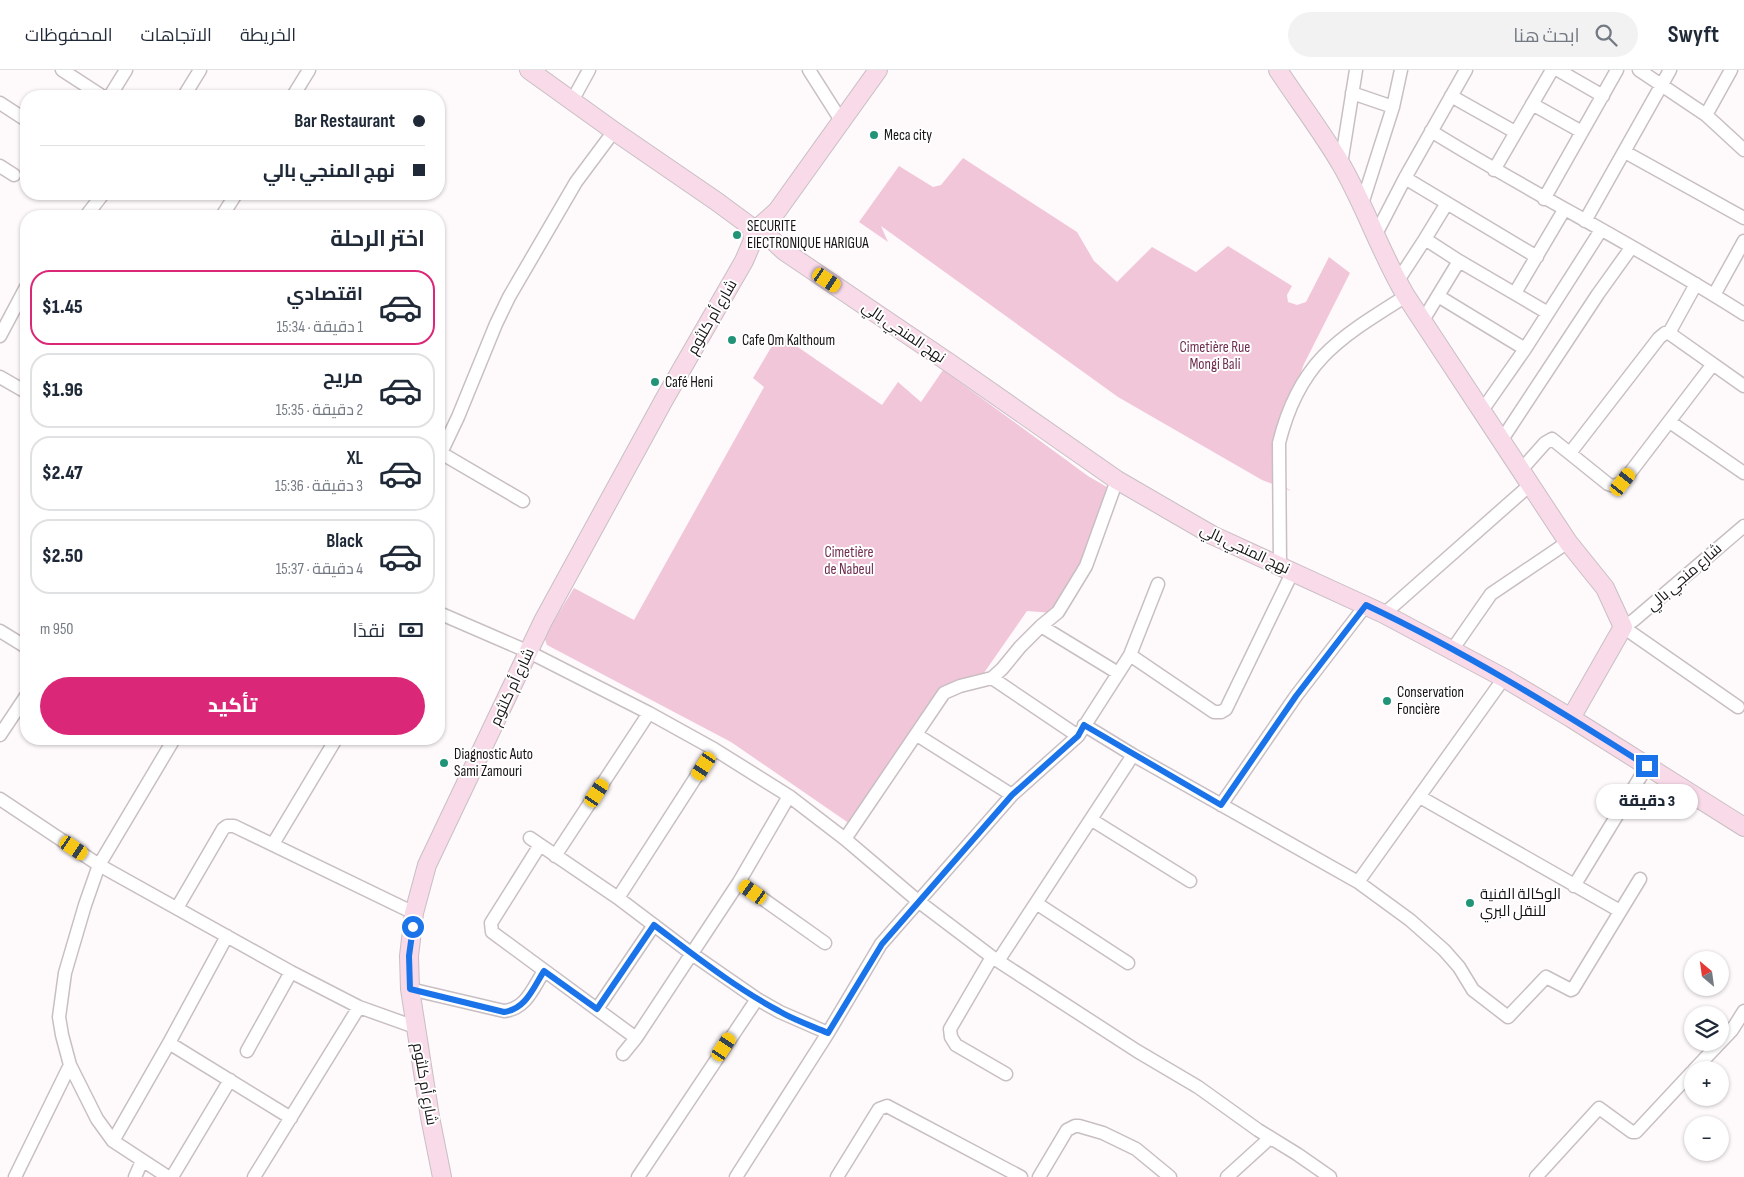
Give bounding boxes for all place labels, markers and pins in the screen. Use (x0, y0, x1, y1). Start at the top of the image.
place label: Meca city (884, 126, 932, 145)
marker: Meca city (868, 129, 880, 141)
place label: SECURITE ElECTRONIQUE HARIGUA (747, 217, 869, 253)
marker: SECURITE ElECTRONIQUE HARIGUA (731, 229, 743, 241)
place label: Cafe Om Kalthoum (742, 331, 835, 350)
marker: Cafe Om Kalthoum (726, 334, 738, 346)
place label: Café Heni (665, 373, 713, 392)
marker: Café Heni (649, 376, 661, 388)
place label: Conservation Foncière (1397, 683, 1464, 719)
marker: Conservation Foncière (1381, 695, 1393, 707)
place label: Diagnostic Auto Sami Zamouri (454, 745, 533, 781)
marker: Diagnostic Auto Sami Zamouri (438, 757, 450, 769)
place label: الوكالة الفنية للنقل البري (1480, 885, 1561, 923)
marker: الوكالة الفنية للنقل البري (1464, 897, 1476, 909)

